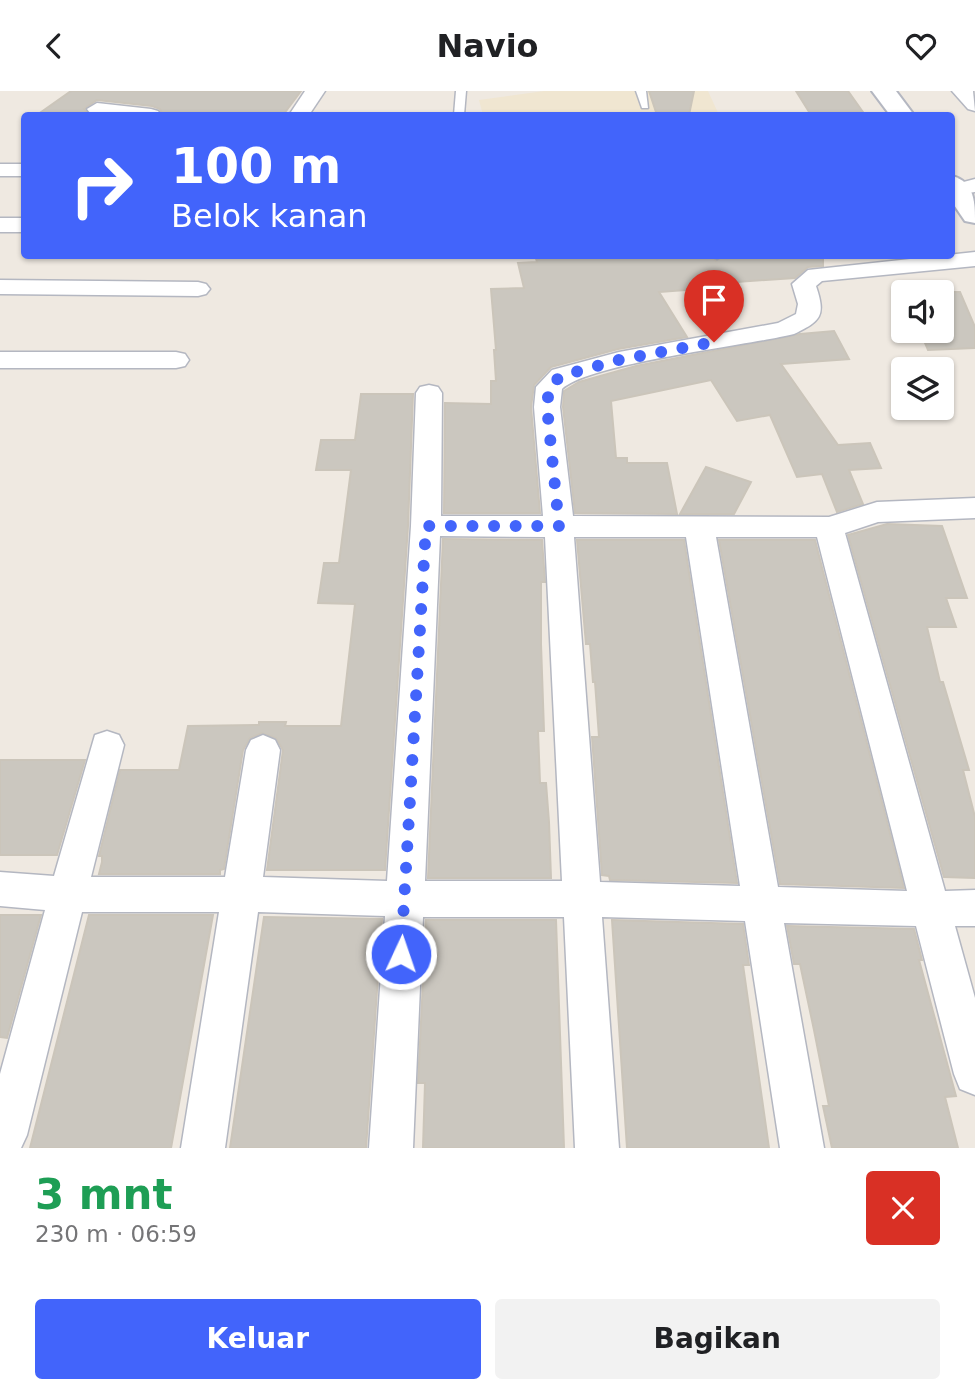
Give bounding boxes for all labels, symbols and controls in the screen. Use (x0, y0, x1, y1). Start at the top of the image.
icon: back (35, 27, 73, 65)
text: Navio (436, 27, 539, 65)
icon: heart (902, 27, 940, 65)
text: 100 m (171, 138, 341, 195)
icon: right (56, 140, 147, 231)
text: Belok kanan (171, 197, 368, 235)
pin (684, 270, 744, 342)
map controls (891, 280, 954, 420)
button: sound (891, 280, 954, 343)
icon: arrive (695, 281, 733, 319)
button: layers (891, 357, 954, 420)
position arrow (364, 917, 438, 991)
text: 3 mnt (35, 1170, 173, 1219)
button: close (866, 1171, 940, 1245)
text: 230 m · 06:59 (35, 1221, 197, 1247)
button: Keluar (35, 1299, 481, 1379)
button: Bagikan (495, 1299, 940, 1379)

